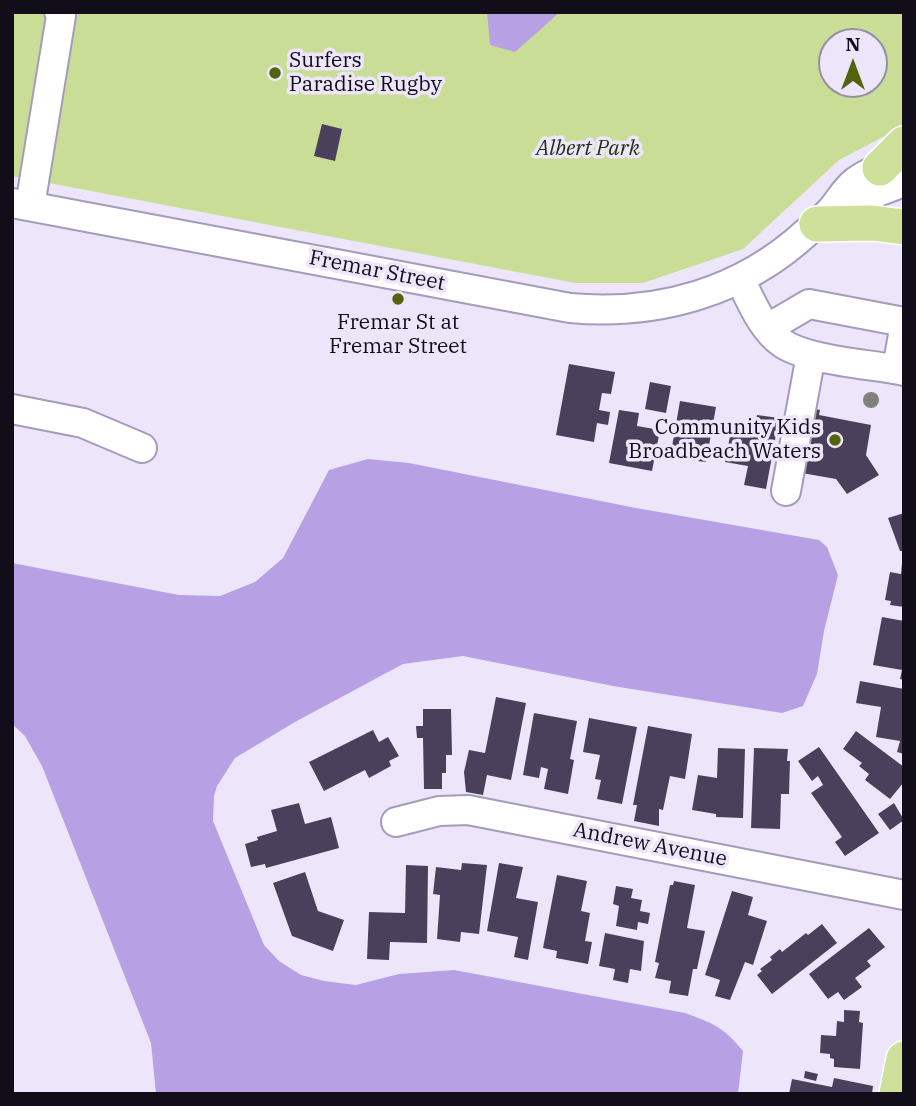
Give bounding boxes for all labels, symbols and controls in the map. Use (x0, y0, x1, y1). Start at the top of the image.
north arrow (818, 28, 888, 98)
text: N (845, 32, 861, 56)
place label: Surfers Paradise Rugby (289, 48, 442, 98)
marker: Surfers Paradise Rugby (267, 65, 283, 81)
park label: Albert Park (536, 136, 640, 162)
street label: Fremar Street (307, 245, 447, 297)
marker: Fremar St at Fremar Street (390, 291, 406, 307)
place label: Fremar St at Fremar Street (329, 310, 467, 360)
place label: Community Kids Broadbeach Waters (628, 415, 821, 465)
marker: Community Kids Broadbeach Waters (827, 432, 843, 448)
street label: Andrew Avenue (571, 818, 729, 872)

